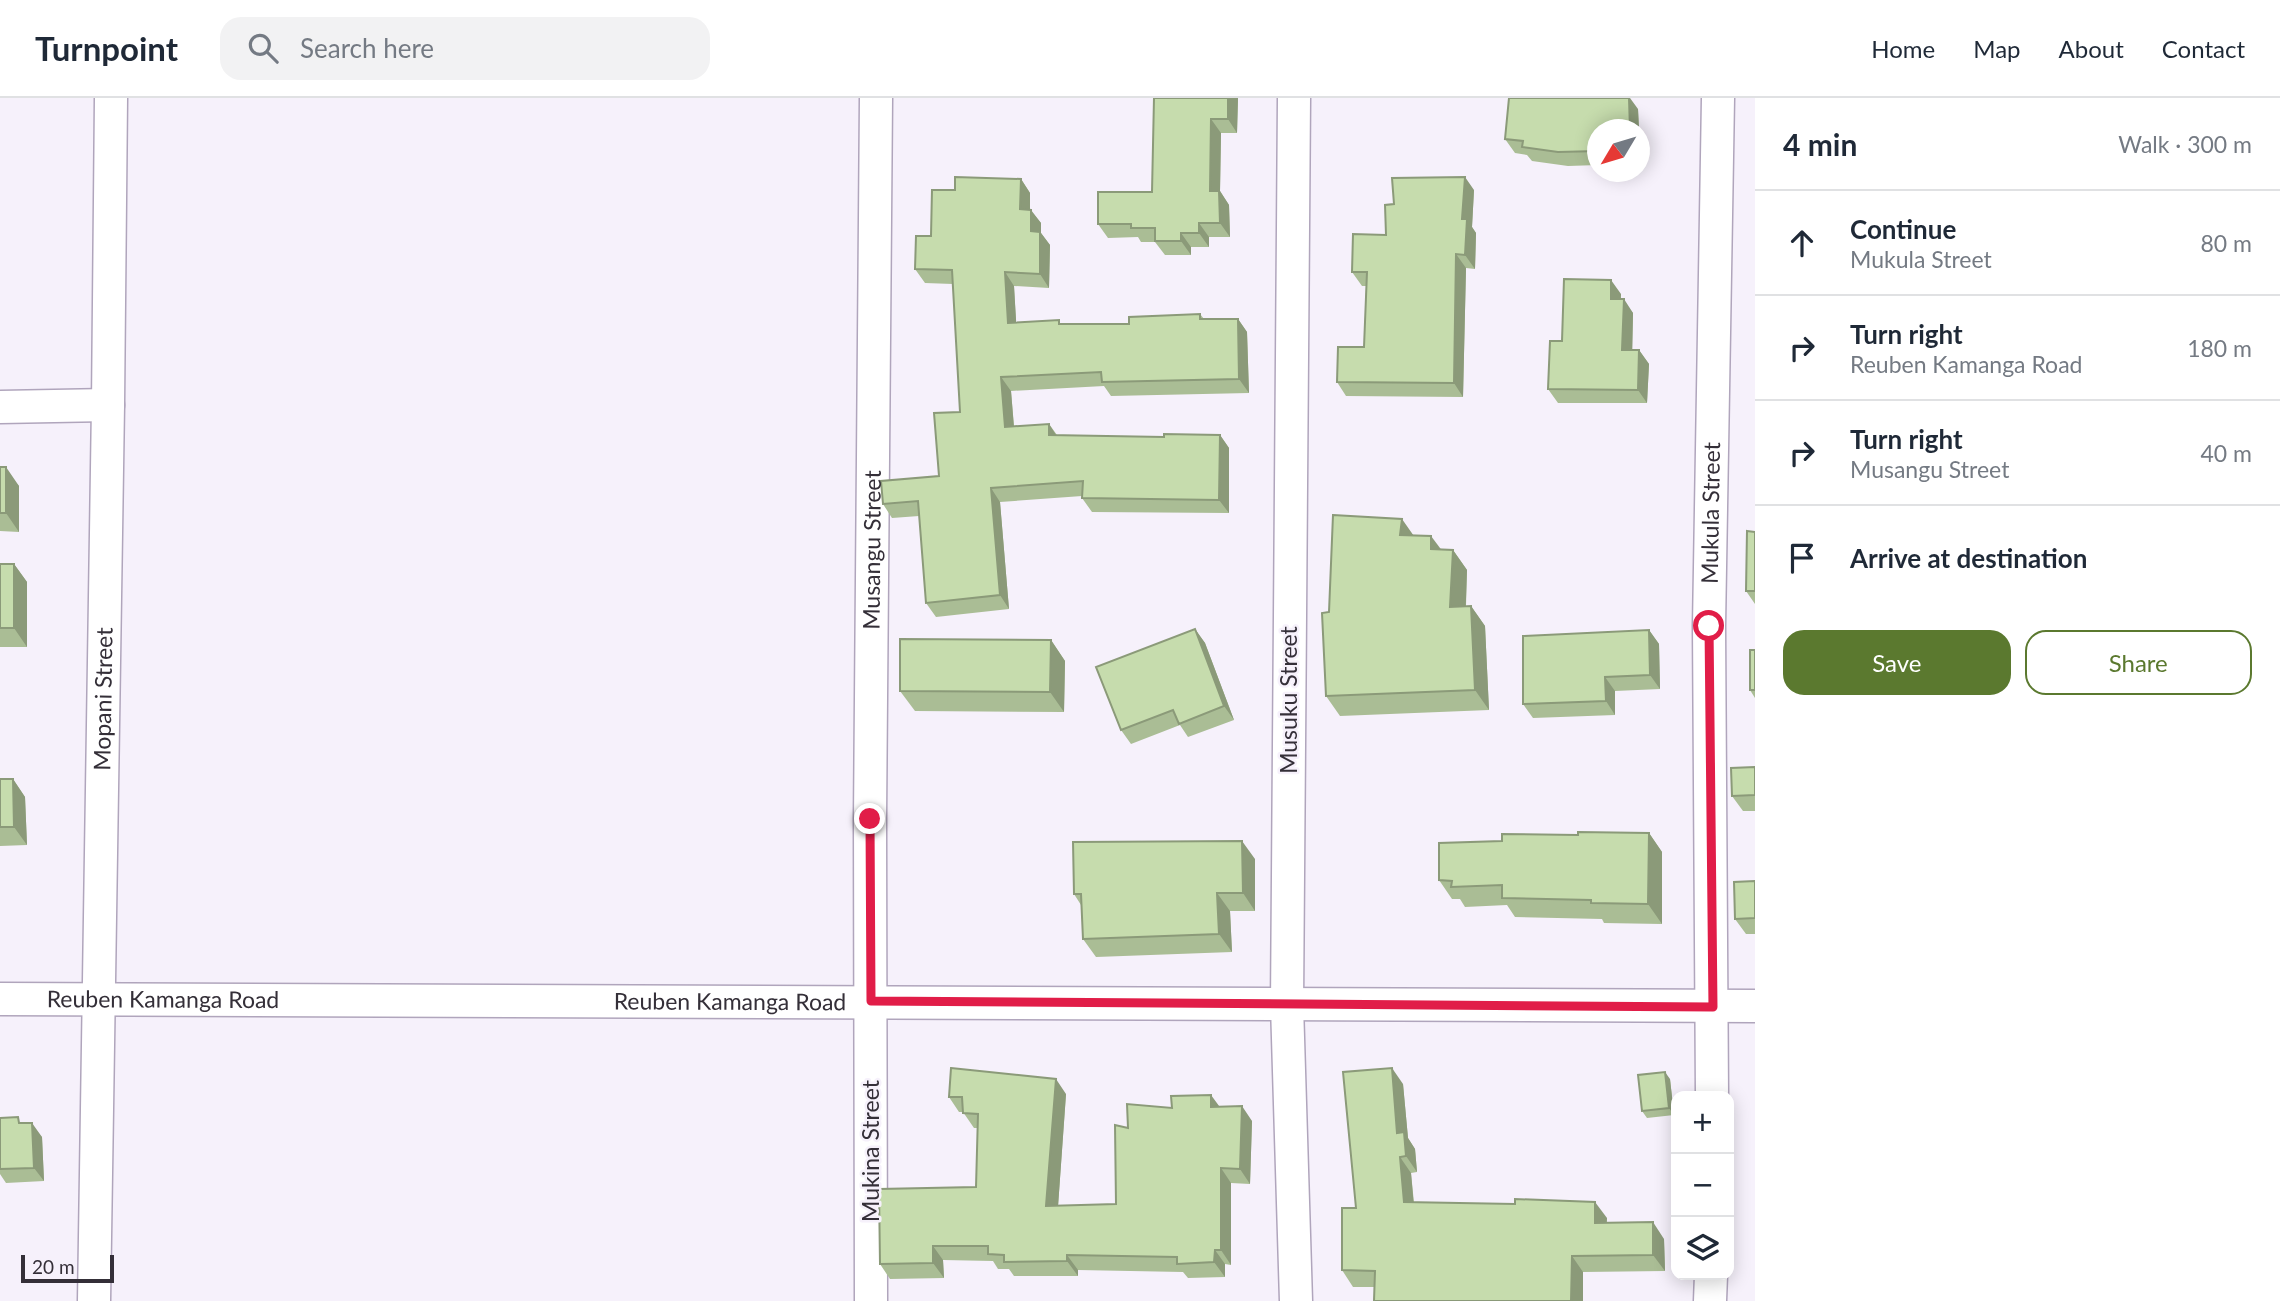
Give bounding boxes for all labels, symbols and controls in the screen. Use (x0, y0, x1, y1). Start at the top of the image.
search box (220, 17, 710, 80)
text: Turnpoint (35, 28, 178, 68)
icon: search (244, 29, 282, 67)
text: Search here (300, 32, 434, 64)
text: Home (1871, 34, 1935, 63)
text: Map (1973, 34, 2021, 63)
text: About (2059, 34, 2124, 63)
text: Contact (2162, 34, 2245, 63)
north arrow (1587, 119, 1650, 182)
text: 4 min (1783, 126, 1857, 162)
text: Walk · 300 m (2118, 130, 2252, 158)
text: Continue (1850, 213, 1956, 245)
icon: ahead (1783, 224, 1821, 262)
text: 80 m (2201, 229, 2252, 257)
text: Mukula Street (1850, 245, 1992, 273)
text: Turn right (1850, 318, 1963, 350)
icon: right (1783, 329, 1821, 367)
text: 180 m (2187, 334, 2252, 362)
text: Reuben Kamanga Road (1850, 350, 2082, 378)
text: Turn right (1850, 423, 1963, 455)
icon: right (1783, 434, 1821, 472)
text: 40 m (2201, 439, 2252, 467)
street label: Mukula Street (1695, 441, 1725, 584)
text: Musangu Street (1850, 455, 2009, 483)
street label: Musangu Street (857, 469, 886, 630)
icon: arrive (1783, 539, 1821, 577)
text: Arrive at destination (1850, 542, 2087, 574)
route start (1693, 610, 1724, 641)
street label: Musuku Street (1274, 625, 1302, 774)
street label: Mopani Street (87, 626, 118, 771)
button: Save (1783, 630, 2011, 695)
button: Share (2025, 630, 2252, 695)
route end (854, 803, 885, 834)
street label: Reuben Kamanga Road (47, 984, 279, 1013)
street label: Reuben Kamanga Road (614, 986, 846, 1015)
street label: Mukina Street (856, 1079, 884, 1222)
map controls (1671, 1091, 1734, 1280)
button: + (1671, 1091, 1734, 1154)
button: − (1671, 1154, 1734, 1217)
button: layers (1671, 1217, 1734, 1280)
scale bar (21, 1252, 114, 1284)
text: 20 m (32, 1255, 75, 1278)

